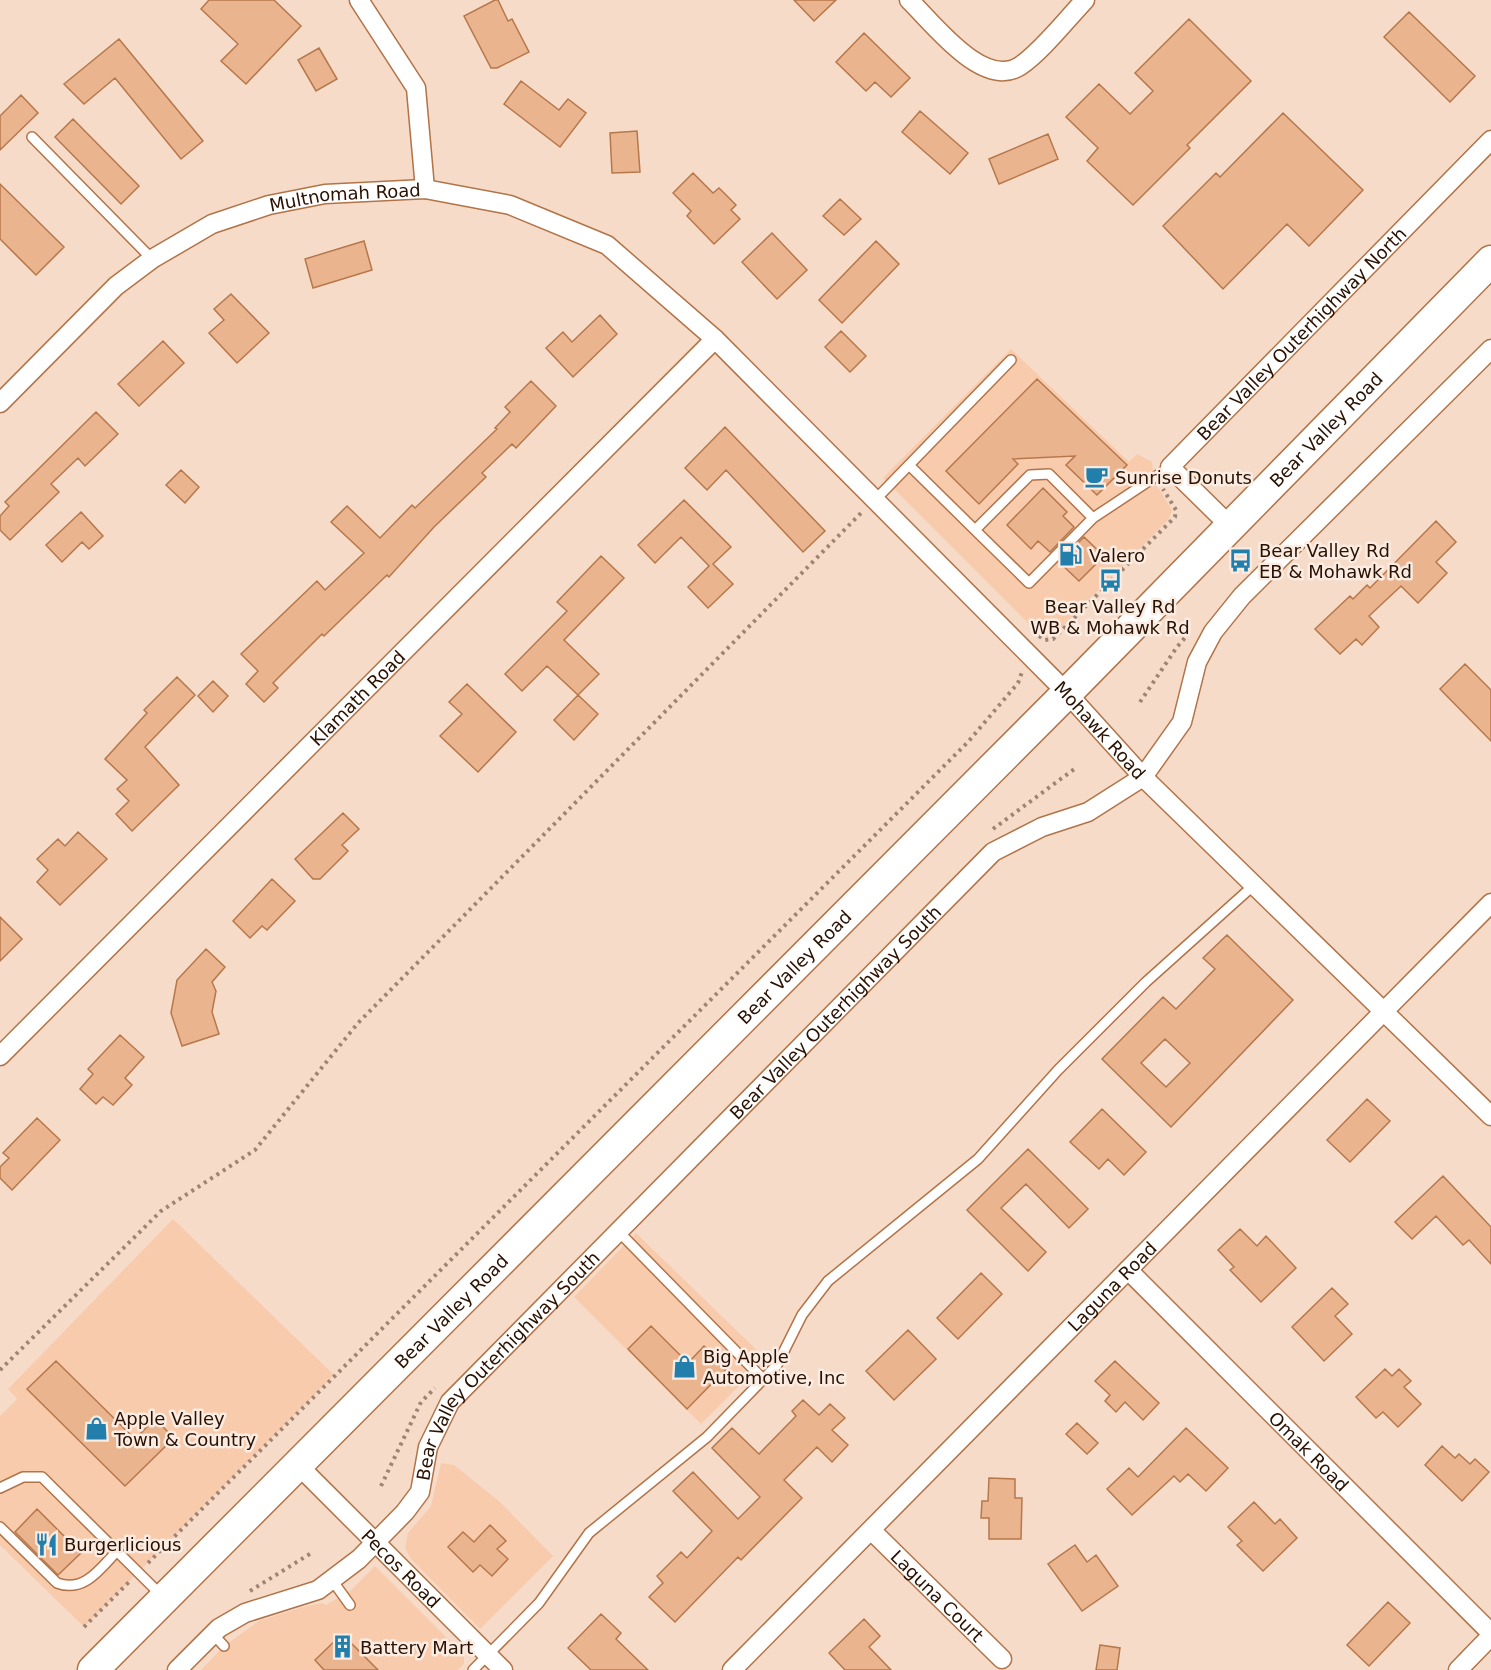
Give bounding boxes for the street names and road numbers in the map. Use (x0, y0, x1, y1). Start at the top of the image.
street label: Multnomah Road (267, 179, 421, 215)
street label: Bear Valley Outerhighway North (1192, 223, 1410, 444)
street label: Bear Valley Road (1265, 368, 1387, 491)
street label: Klamath Road (305, 646, 409, 750)
street label: Mohawk Road (1050, 676, 1150, 783)
street label: Bear Valley Outerhighway South (725, 901, 945, 1123)
street label: Bear Valley Road (733, 905, 855, 1028)
street label: Laguna Road (1063, 1237, 1161, 1335)
street label: Bear Valley Outerhighway South (412, 1247, 604, 1482)
street label: Bear Valley Road (390, 1250, 512, 1372)
street label: Omak Road (1265, 1407, 1353, 1495)
street label: Pecos Road (358, 1525, 445, 1612)
street label: Laguna Court (887, 1545, 988, 1646)

